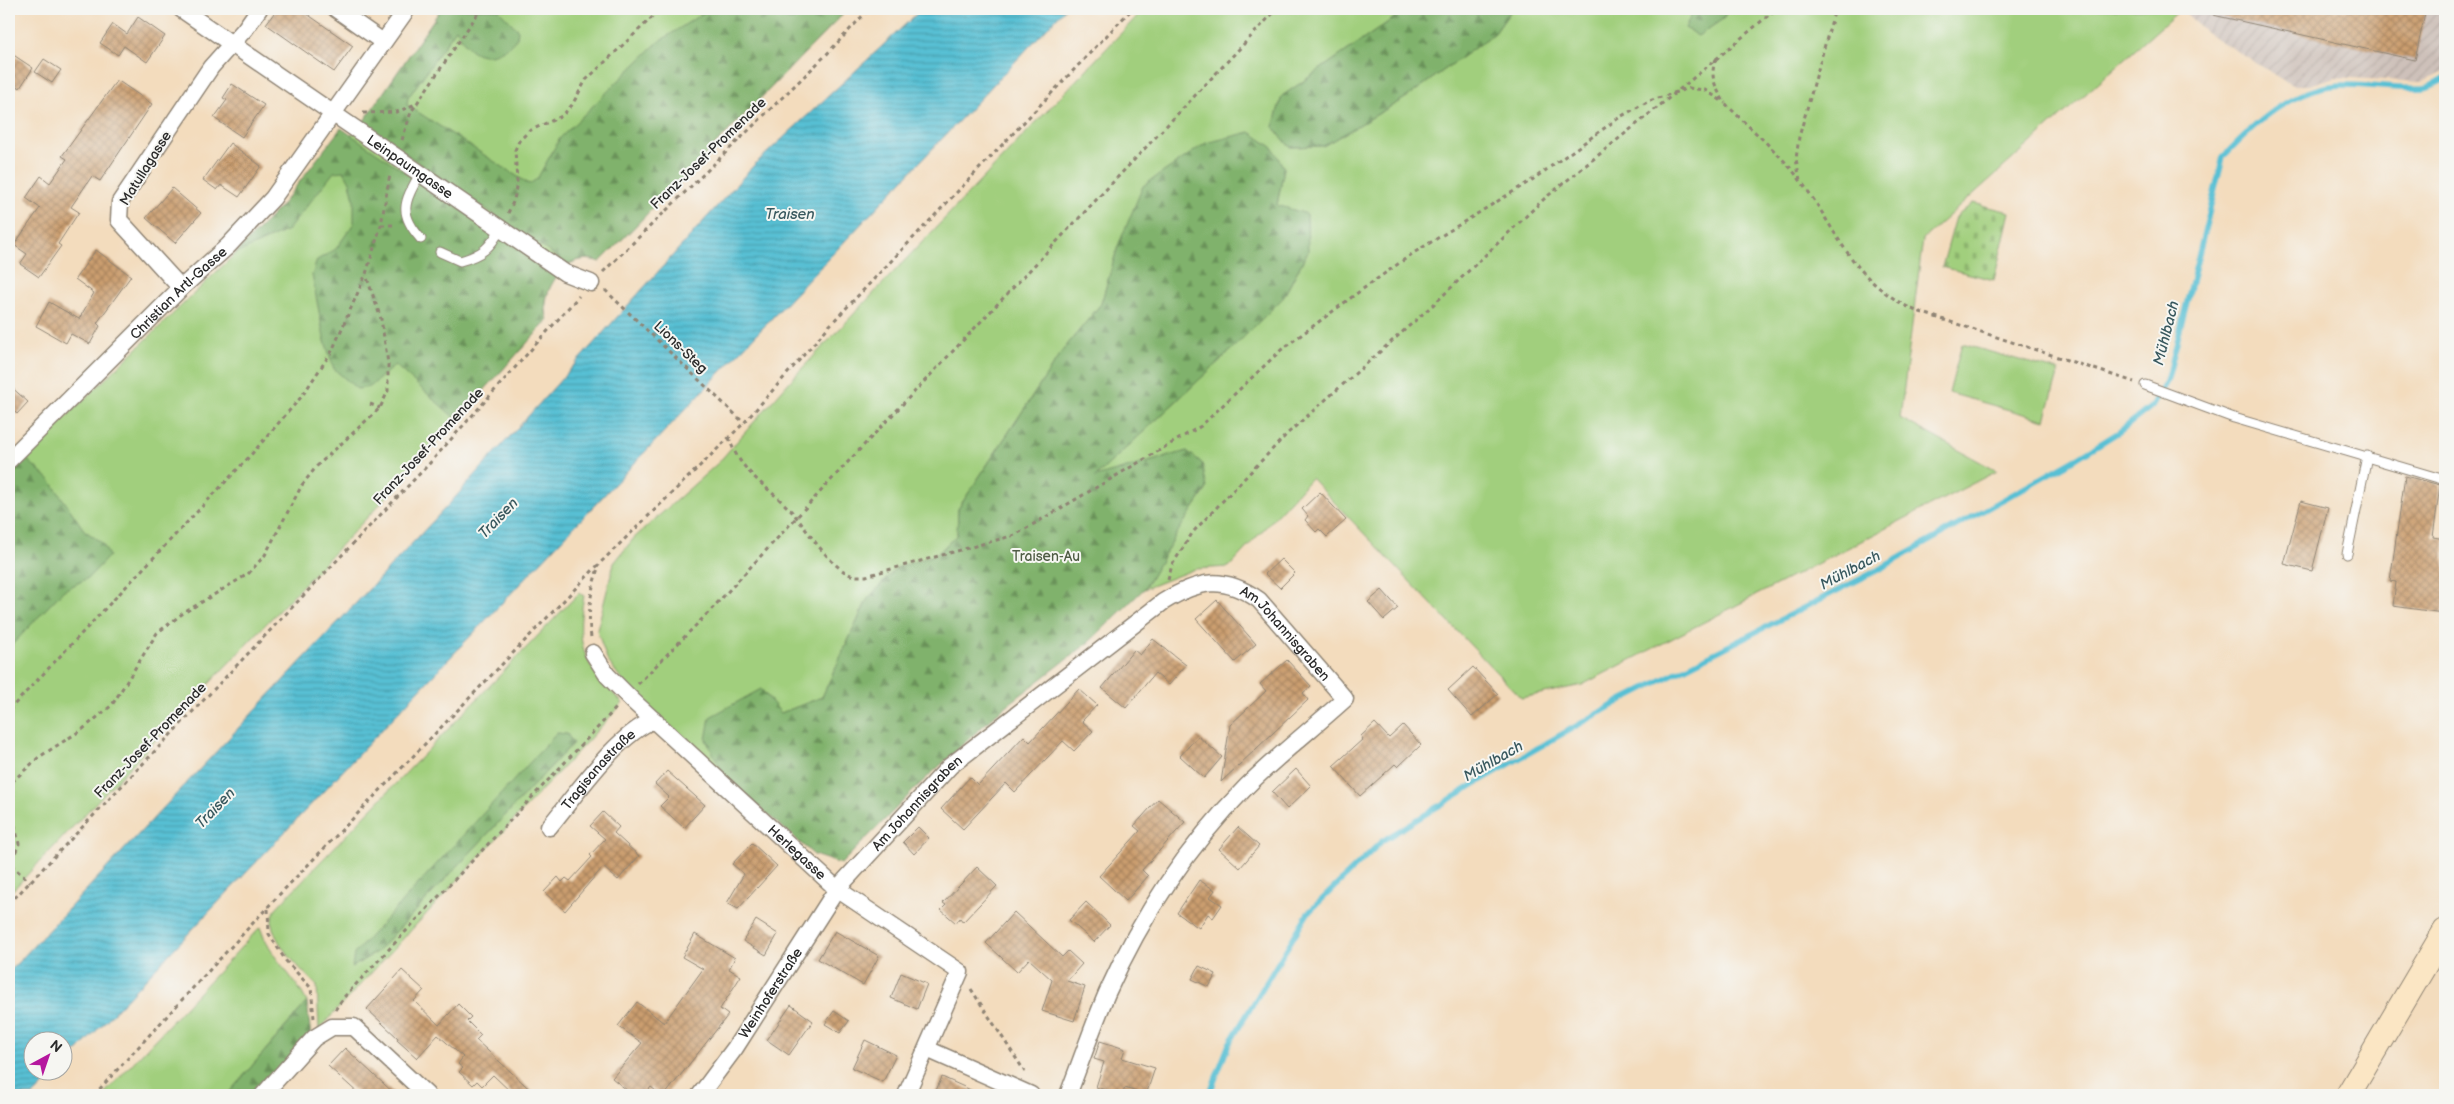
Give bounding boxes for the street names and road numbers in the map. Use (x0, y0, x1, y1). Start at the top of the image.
street label: Franz-Josef-Promenade (647, 94, 770, 213)
street label: Matullagasse (116, 128, 175, 209)
street label: Leinpaumgasse (363, 131, 456, 202)
street label: Christian Artl-Gasse (127, 243, 231, 343)
street label: Lions-Steg (650, 318, 711, 377)
street label: Franz-Josef-Promenade (370, 384, 487, 508)
street label: Am Johannisgraben (1237, 582, 1334, 685)
street label: Franz-Josef-Promenade (91, 679, 210, 802)
street label: Tragisanastraße (558, 726, 639, 813)
street label: Am Johannisgraben (868, 752, 966, 855)
street label: Herlegasse (764, 822, 829, 884)
street label: Weinhoferstraße (735, 945, 806, 1042)

